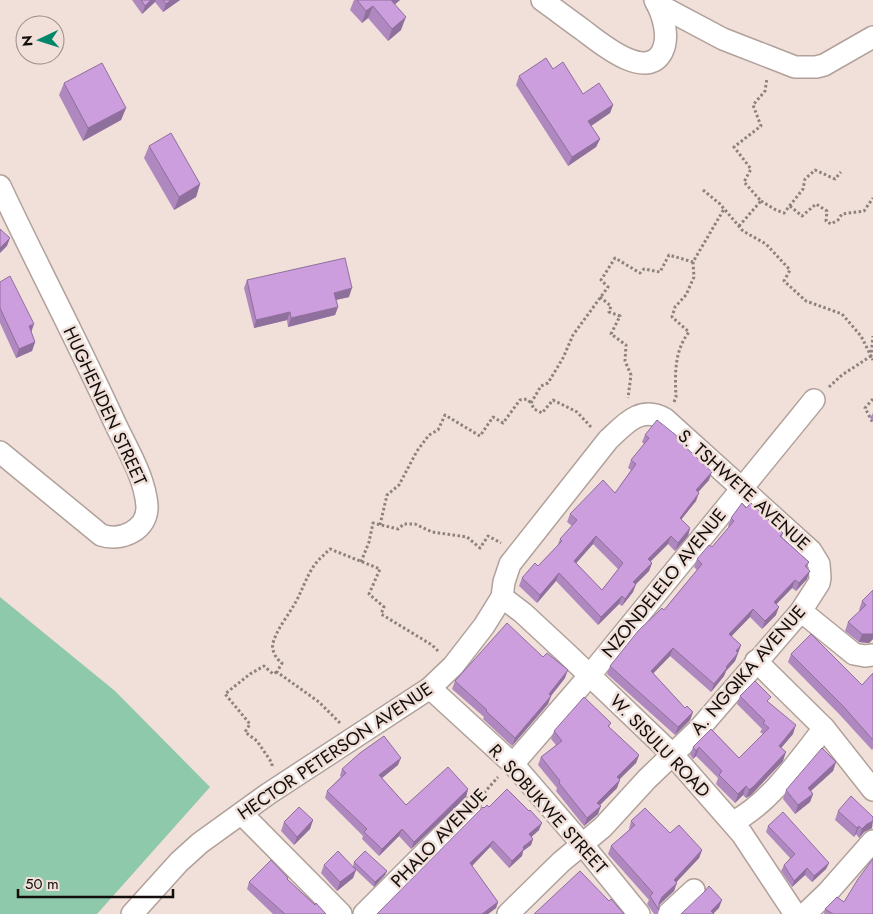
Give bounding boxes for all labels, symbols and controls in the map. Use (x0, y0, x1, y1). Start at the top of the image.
north arrow (15, 15, 65, 65)
text: N (17, 35, 37, 47)
street label: HUGHENDEN STREET (57, 322, 154, 490)
street label: S. TSHWETE AVENUE (672, 423, 816, 557)
street label: NZONDELELO AVENUE (596, 503, 732, 663)
street label: A. NGQIKA AVENUE (684, 600, 812, 740)
street label: HECTOR PETERSON AVENUE (232, 676, 438, 826)
street label: W. SISULU ROAD (604, 688, 716, 804)
street label: R. SOBUKWE STREET (483, 738, 614, 880)
street label: PHALO AVENUE (385, 783, 493, 893)
scale bar (18, 866, 172, 898)
text: 50 m (25, 873, 59, 895)

